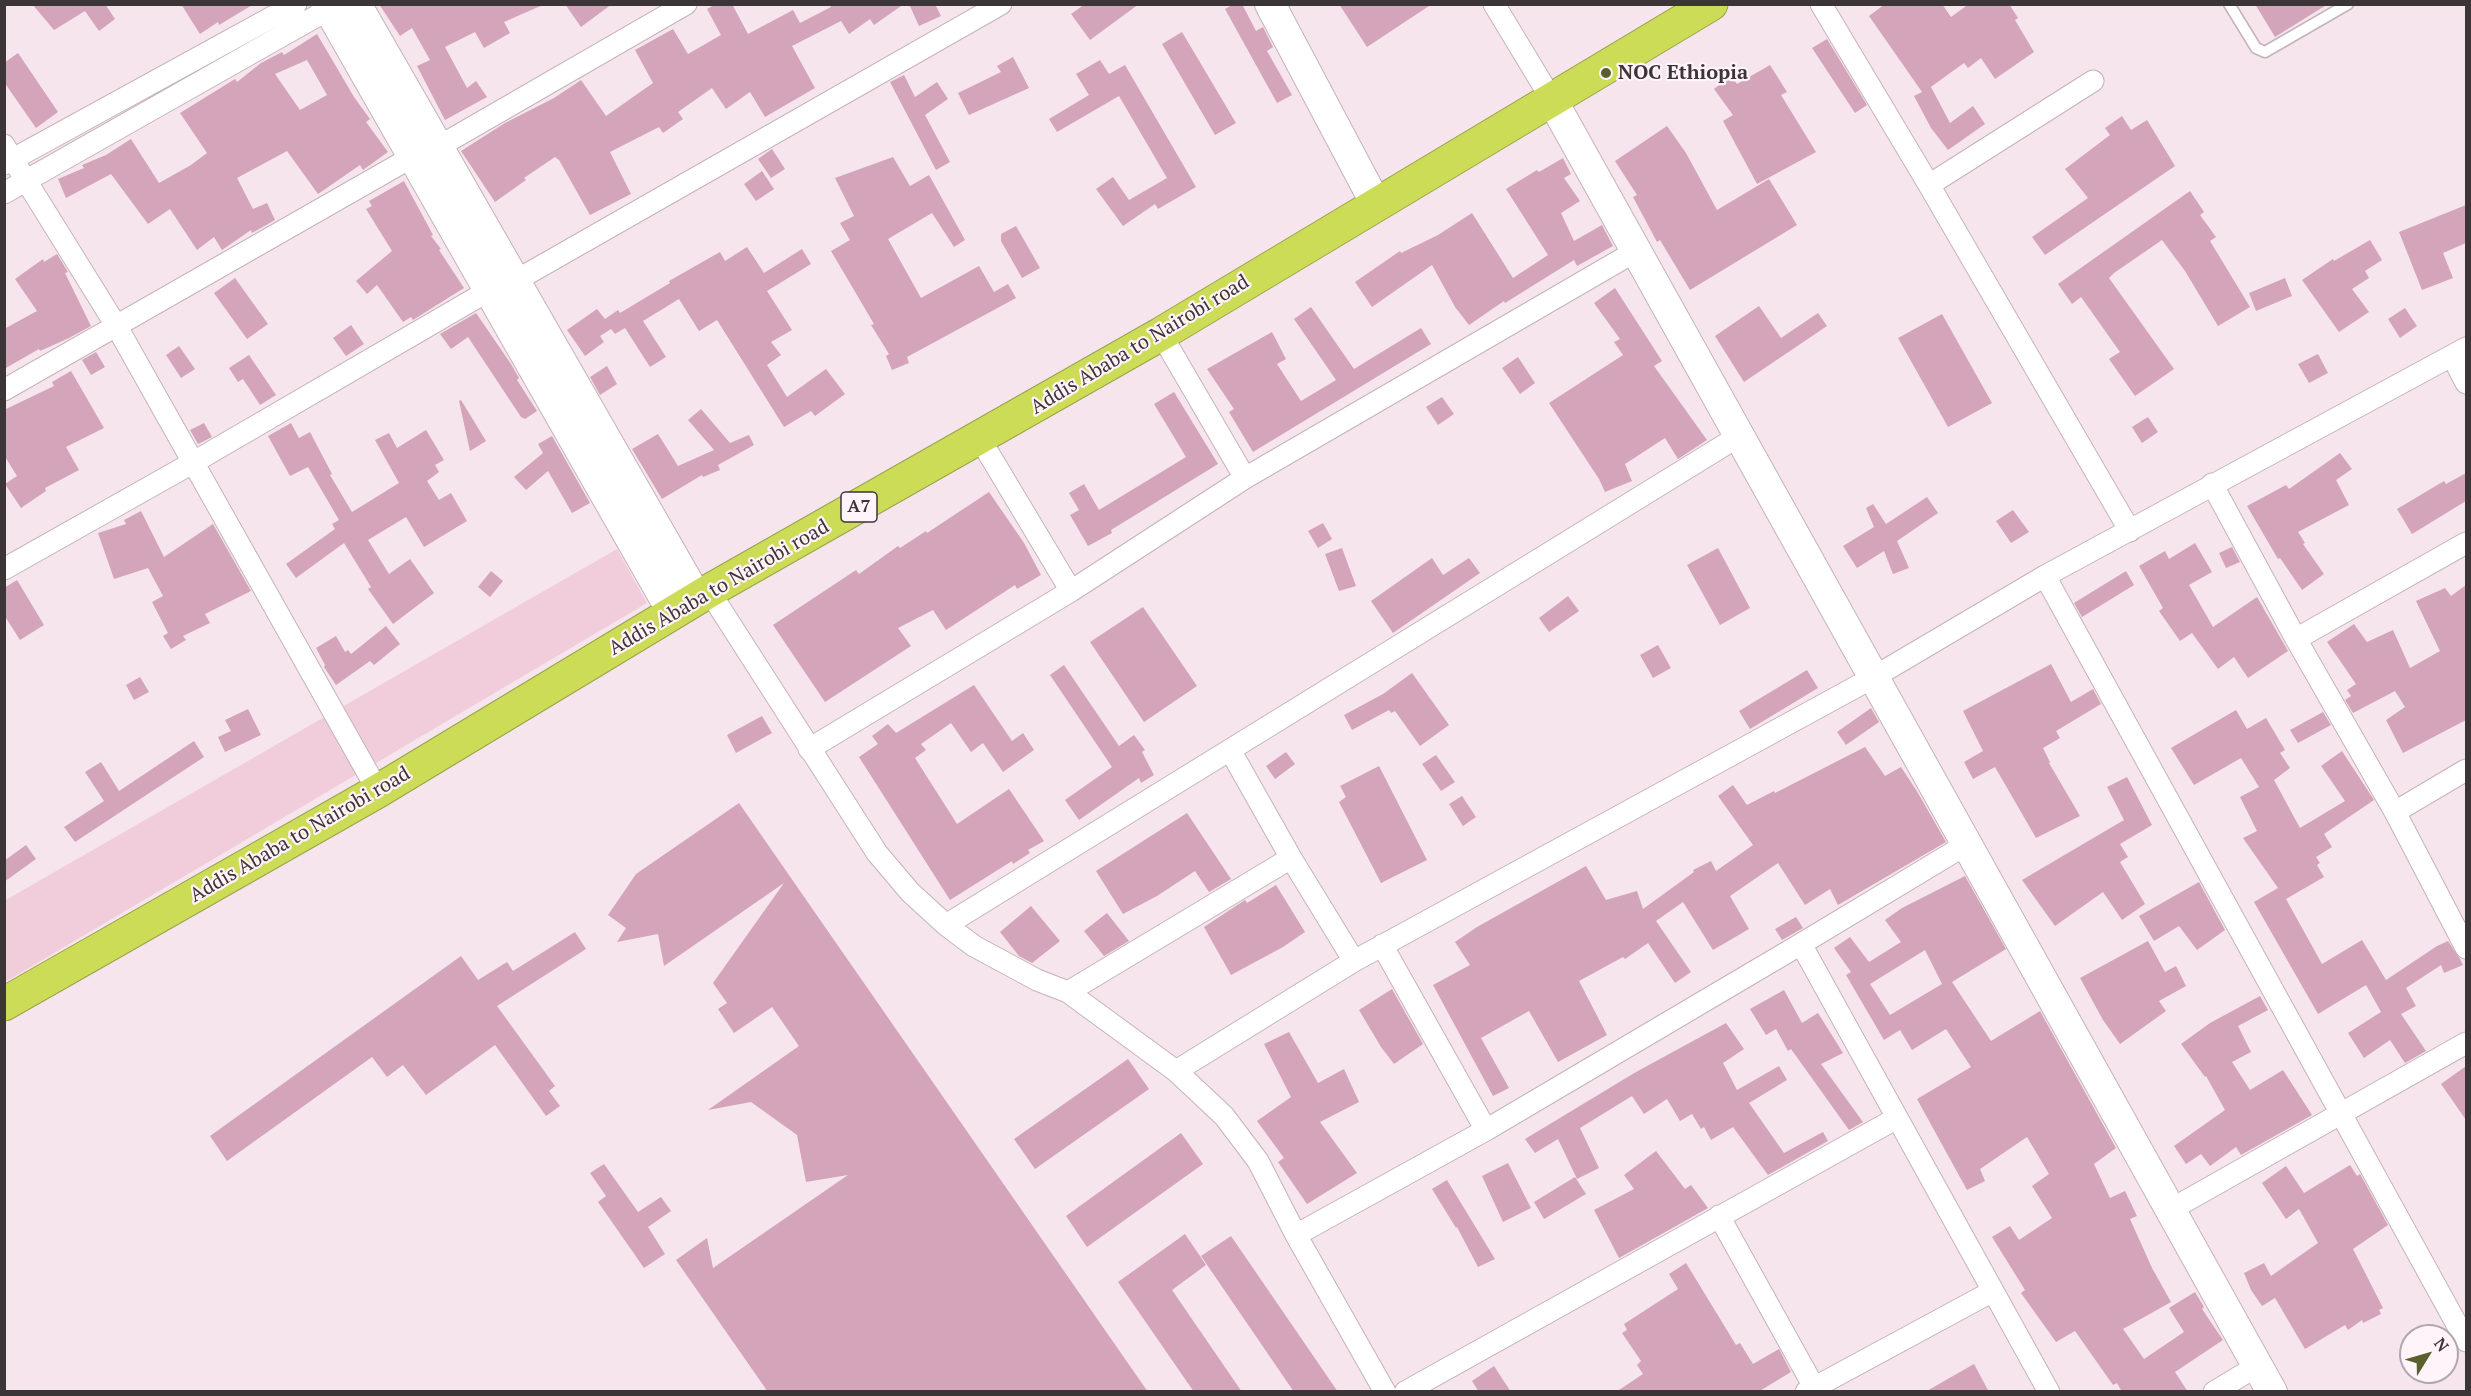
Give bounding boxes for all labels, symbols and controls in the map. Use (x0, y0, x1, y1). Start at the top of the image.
place label: NOC Ethiopia (1618, 61, 1748, 85)
marker: NOC Ethiopia (1599, 66, 1613, 80)
street label: Addis Ababa to Nairobi road (1026, 270, 1254, 420)
road number: A7 (841, 492, 877, 522)
street label: Addis Ababa to Nairobi road (605, 515, 833, 661)
street label: Addis Ababa to Nairobi road (186, 762, 414, 908)
north arrow (2399, 1324, 2459, 1384)
text: N (2429, 1333, 2454, 1356)

